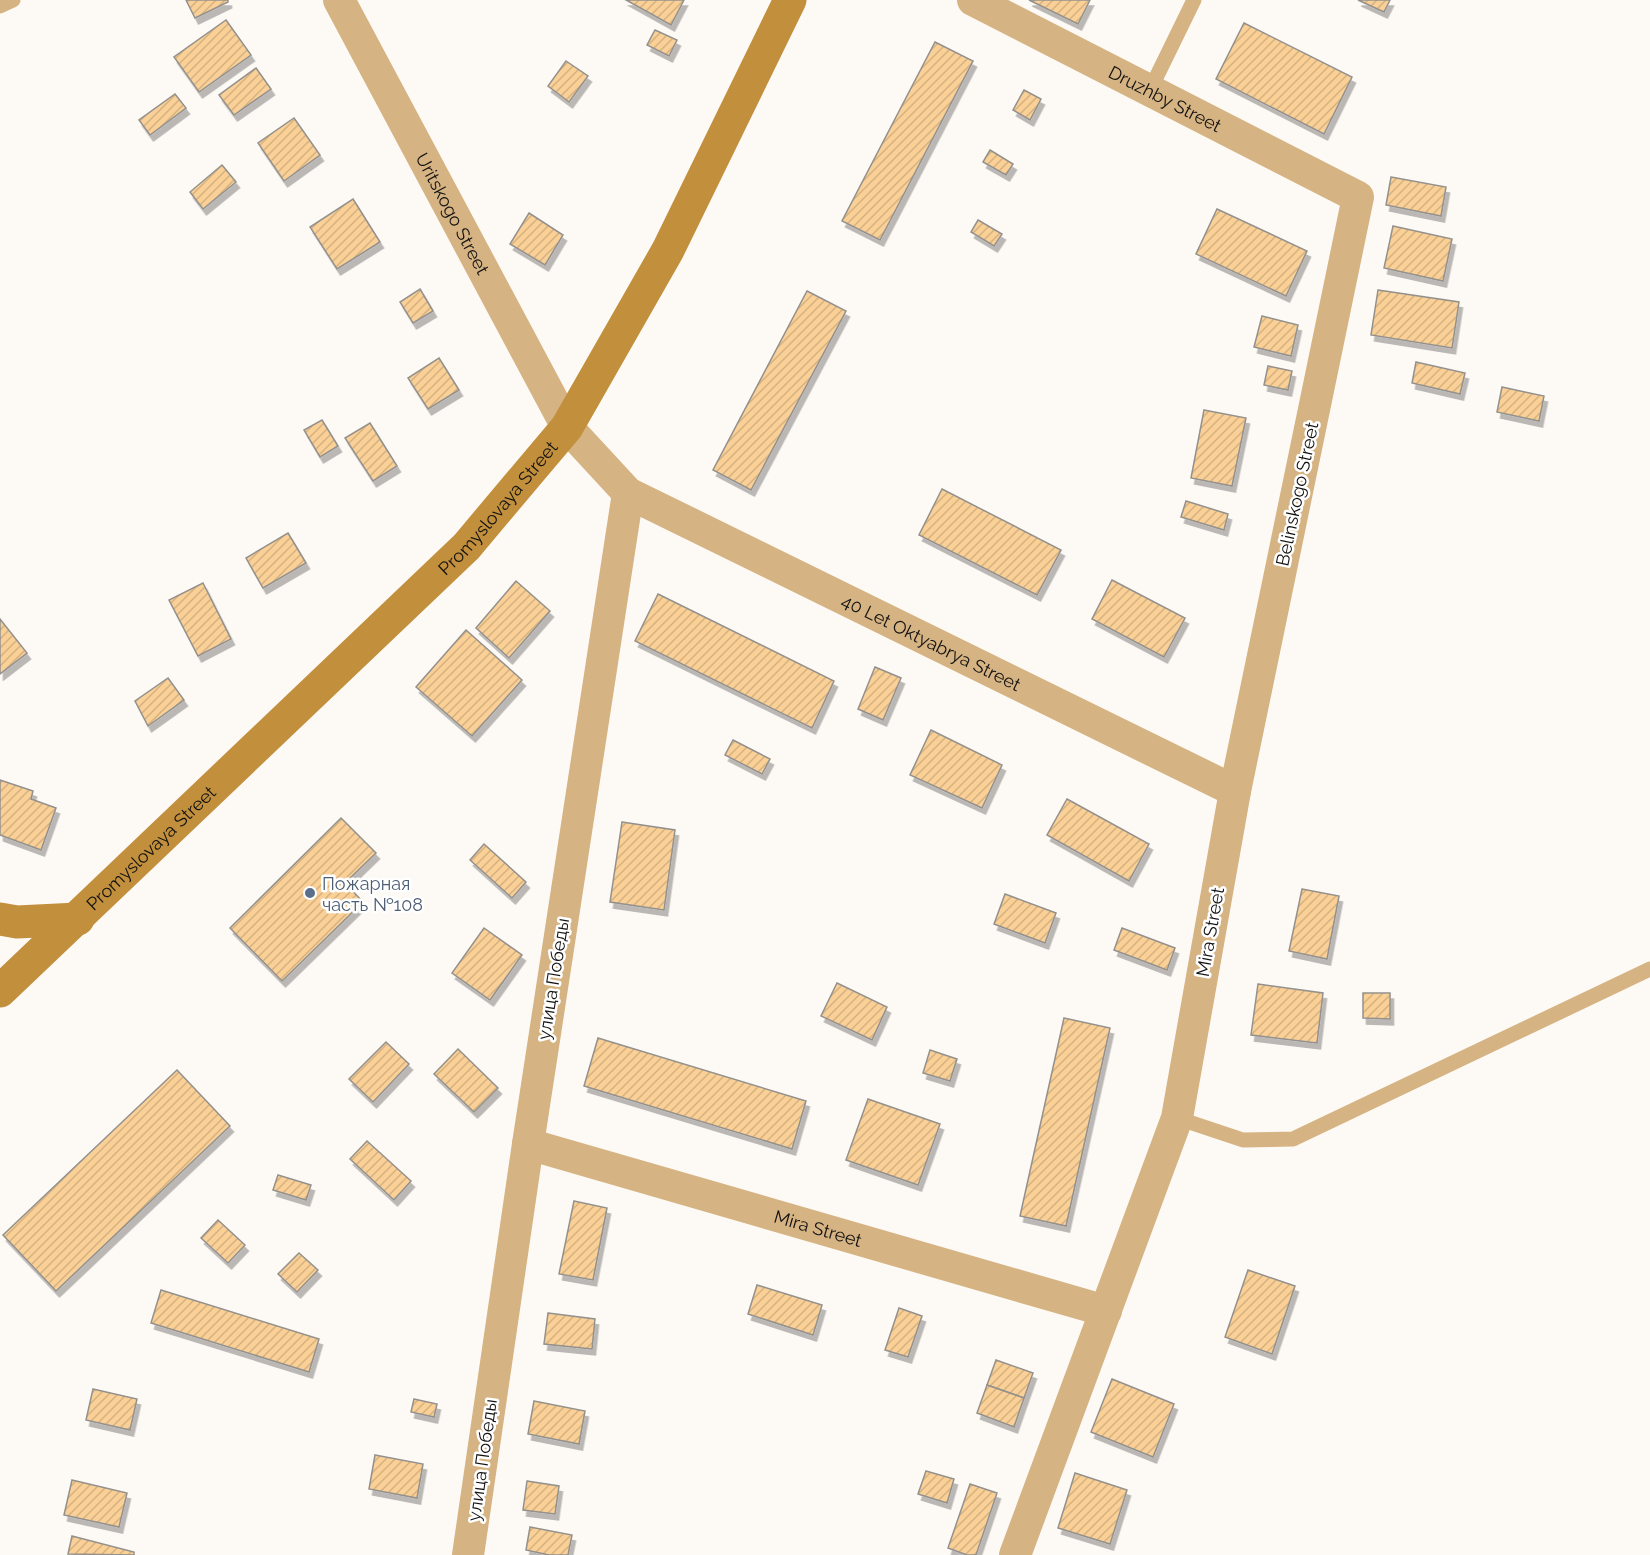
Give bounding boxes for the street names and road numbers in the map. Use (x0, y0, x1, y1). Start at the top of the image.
street label: Druzhby Street (1105, 61, 1225, 136)
street label: Uritskogo Street (412, 149, 494, 278)
street label: Belinskogo Street (1271, 420, 1323, 568)
street label: Promyslovaya Street (433, 436, 561, 579)
street label: 40 Let Oktyabrya Street (839, 589, 1024, 695)
street label: Promyslovaya Street (82, 781, 220, 914)
street label: Mira Street (1192, 886, 1228, 978)
street label: улица Победы (533, 916, 573, 1042)
street label: Mira Street (772, 1205, 864, 1250)
street label: улица Победы (463, 1398, 501, 1522)

